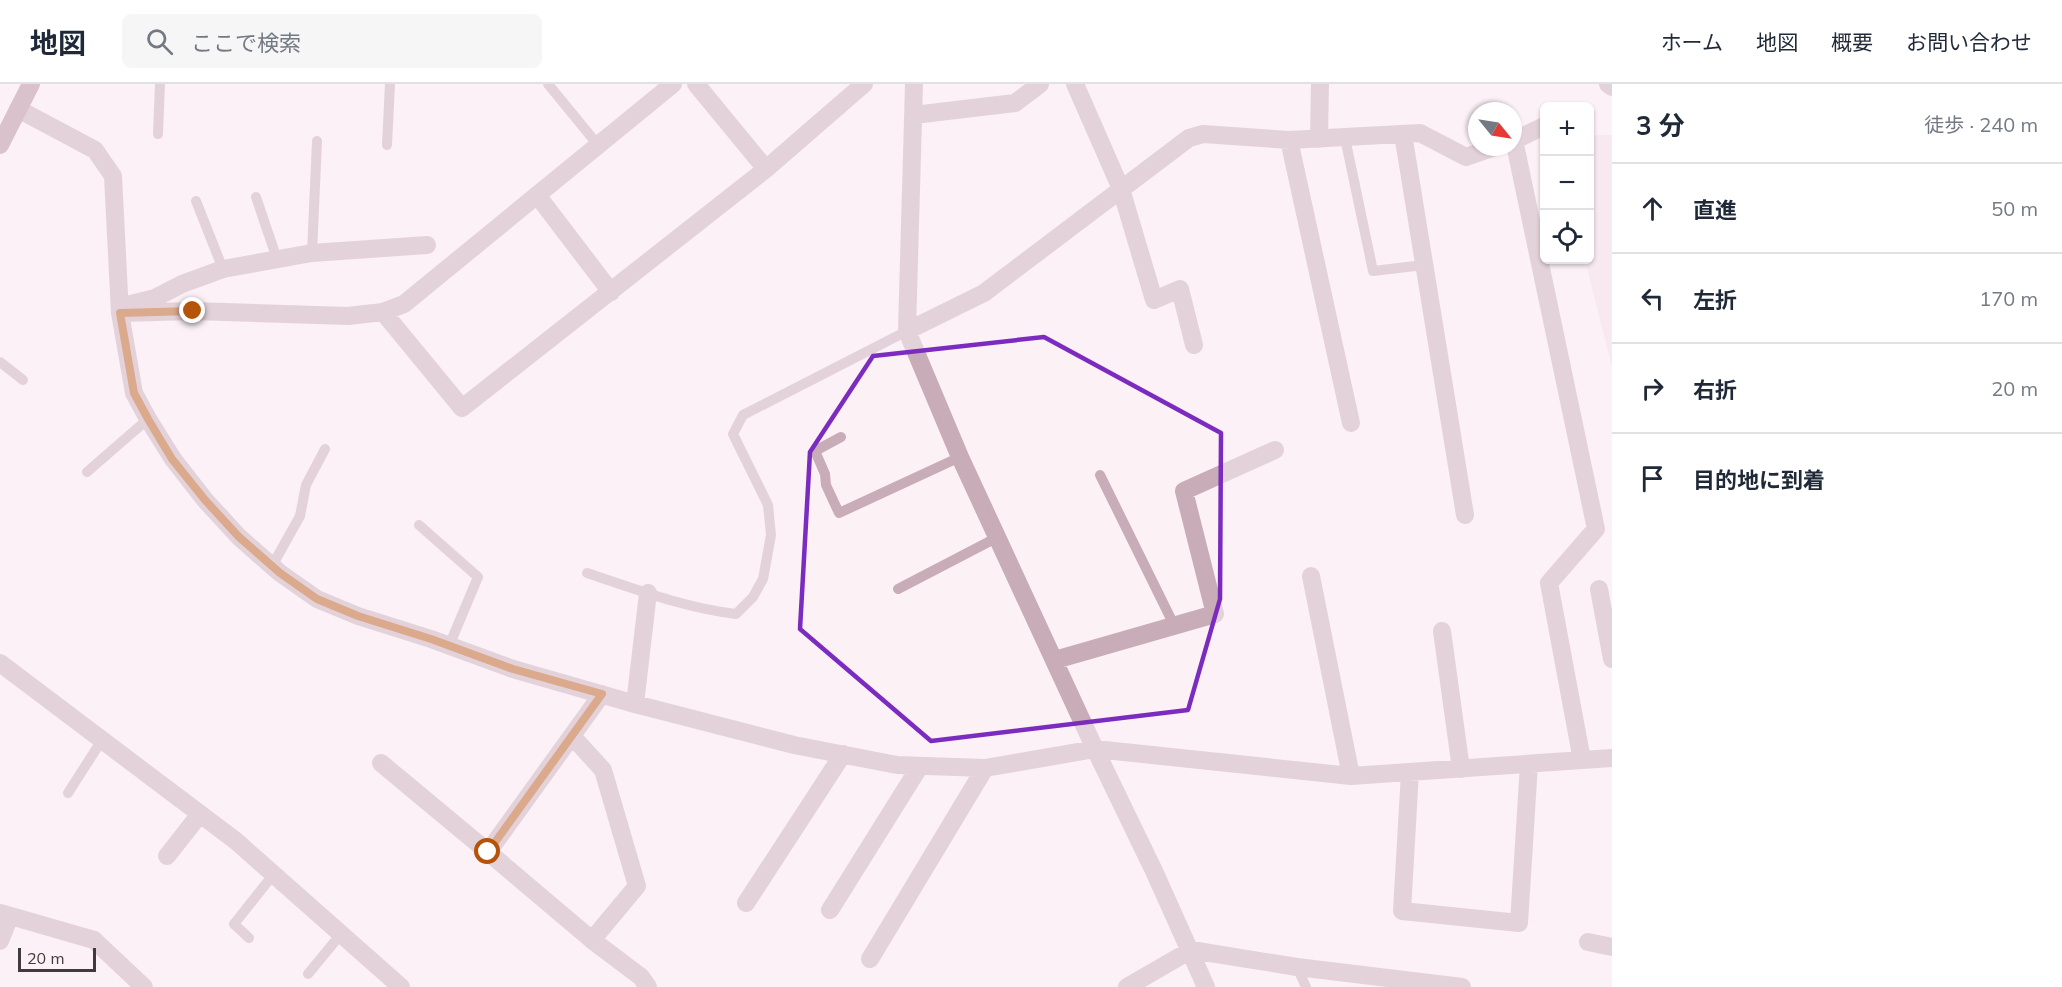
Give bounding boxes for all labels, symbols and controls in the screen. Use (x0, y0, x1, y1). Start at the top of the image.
search box (122, 14, 542, 68)
text: 地図 (30, 25, 86, 60)
icon: search (143, 25, 176, 58)
text: ここで検索 (191, 29, 301, 57)
text: ホーム (1661, 29, 1723, 55)
text: 地図 (1756, 29, 1798, 55)
text: 概要 (1831, 29, 1873, 55)
text: お問い合わせ (1906, 29, 2032, 55)
north arrow (1468, 102, 1522, 156)
map controls (1540, 102, 1594, 264)
button: + (1540, 102, 1594, 156)
text: 3 分 (1636, 109, 1685, 142)
text: 徒歩 · 240 m (1924, 112, 2038, 137)
button: − (1540, 156, 1594, 210)
icon: ahead (1636, 192, 1669, 225)
text: 直進 (1693, 196, 1737, 224)
text: 50 m (1991, 196, 2038, 221)
button: locate (1540, 210, 1594, 264)
icon: left (1636, 282, 1669, 315)
text: 左折 (1693, 286, 1737, 314)
text: 170 m (1979, 286, 2038, 311)
route end (179, 297, 205, 323)
icon: right (1636, 372, 1669, 405)
text: 右折 (1693, 376, 1737, 404)
text: 20 m (1991, 376, 2038, 401)
icon: arrive (1636, 462, 1669, 495)
text: 目的地に到着 (1693, 466, 1825, 494)
route start (474, 838, 500, 864)
scale bar (18, 945, 96, 972)
text: 20 m (27, 948, 64, 968)

